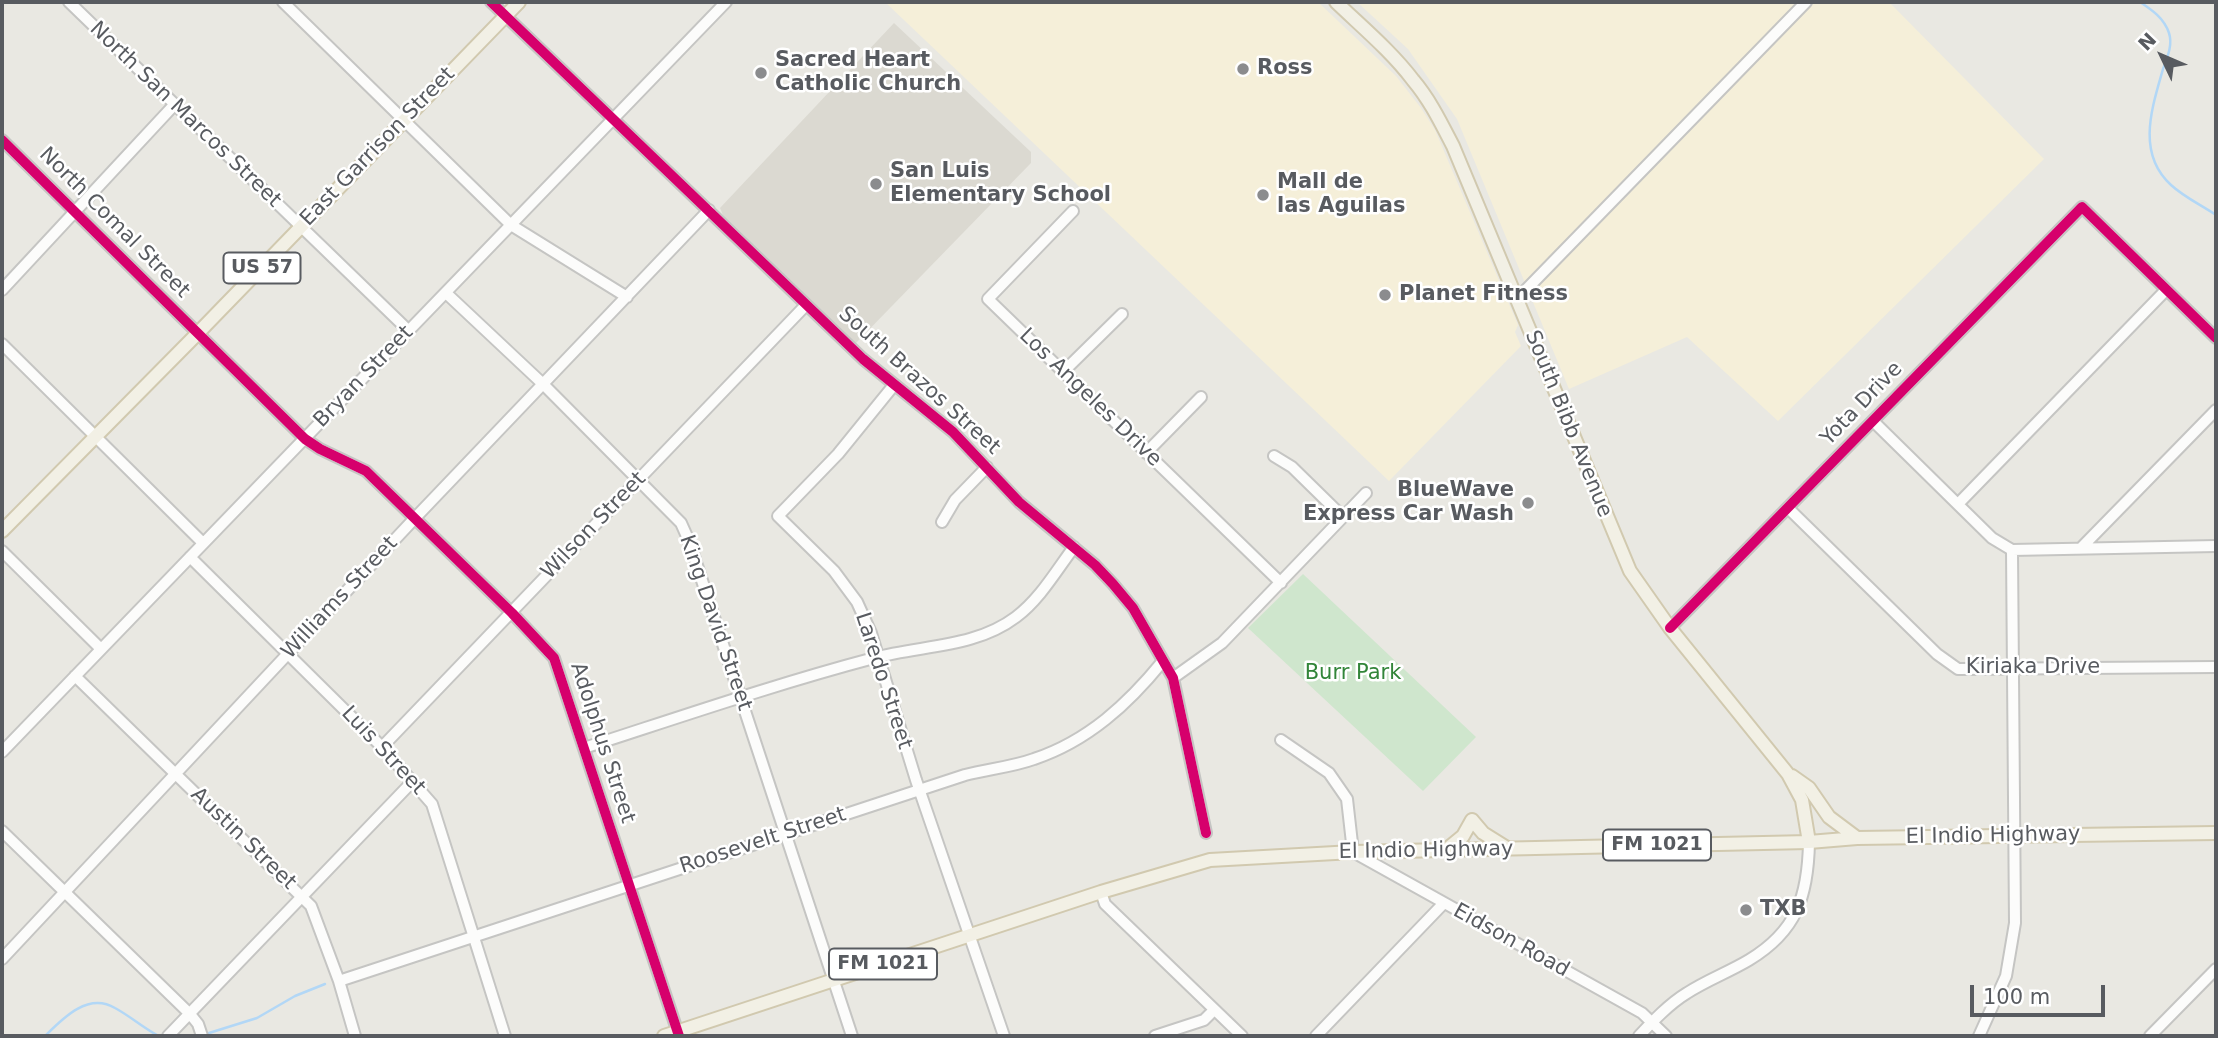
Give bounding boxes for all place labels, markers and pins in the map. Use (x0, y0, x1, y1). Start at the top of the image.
place label: Sacred Heart Catholic Church (775, 48, 961, 98)
place label: Ross (1257, 56, 1313, 82)
marker: Ross (1235, 61, 1251, 77)
marker: Sacred Heart Catholic Church (753, 65, 769, 81)
place label: San Luis Elementary School (890, 159, 1111, 209)
place label: Mall de las Aguilas (1277, 170, 1405, 220)
marker: San Luis Elementary School (868, 176, 884, 192)
marker: Mall de las Aguilas (1255, 187, 1271, 203)
place label: Planet Fitness (1399, 282, 1568, 308)
marker: Planet Fitness (1377, 287, 1393, 303)
place label: BlueWave Express Car Wash (1303, 478, 1514, 528)
marker: BlueWave Express Car Wash (1520, 495, 1536, 511)
place label: TXB (1760, 897, 1807, 923)
marker: TXB (1738, 902, 1754, 918)

